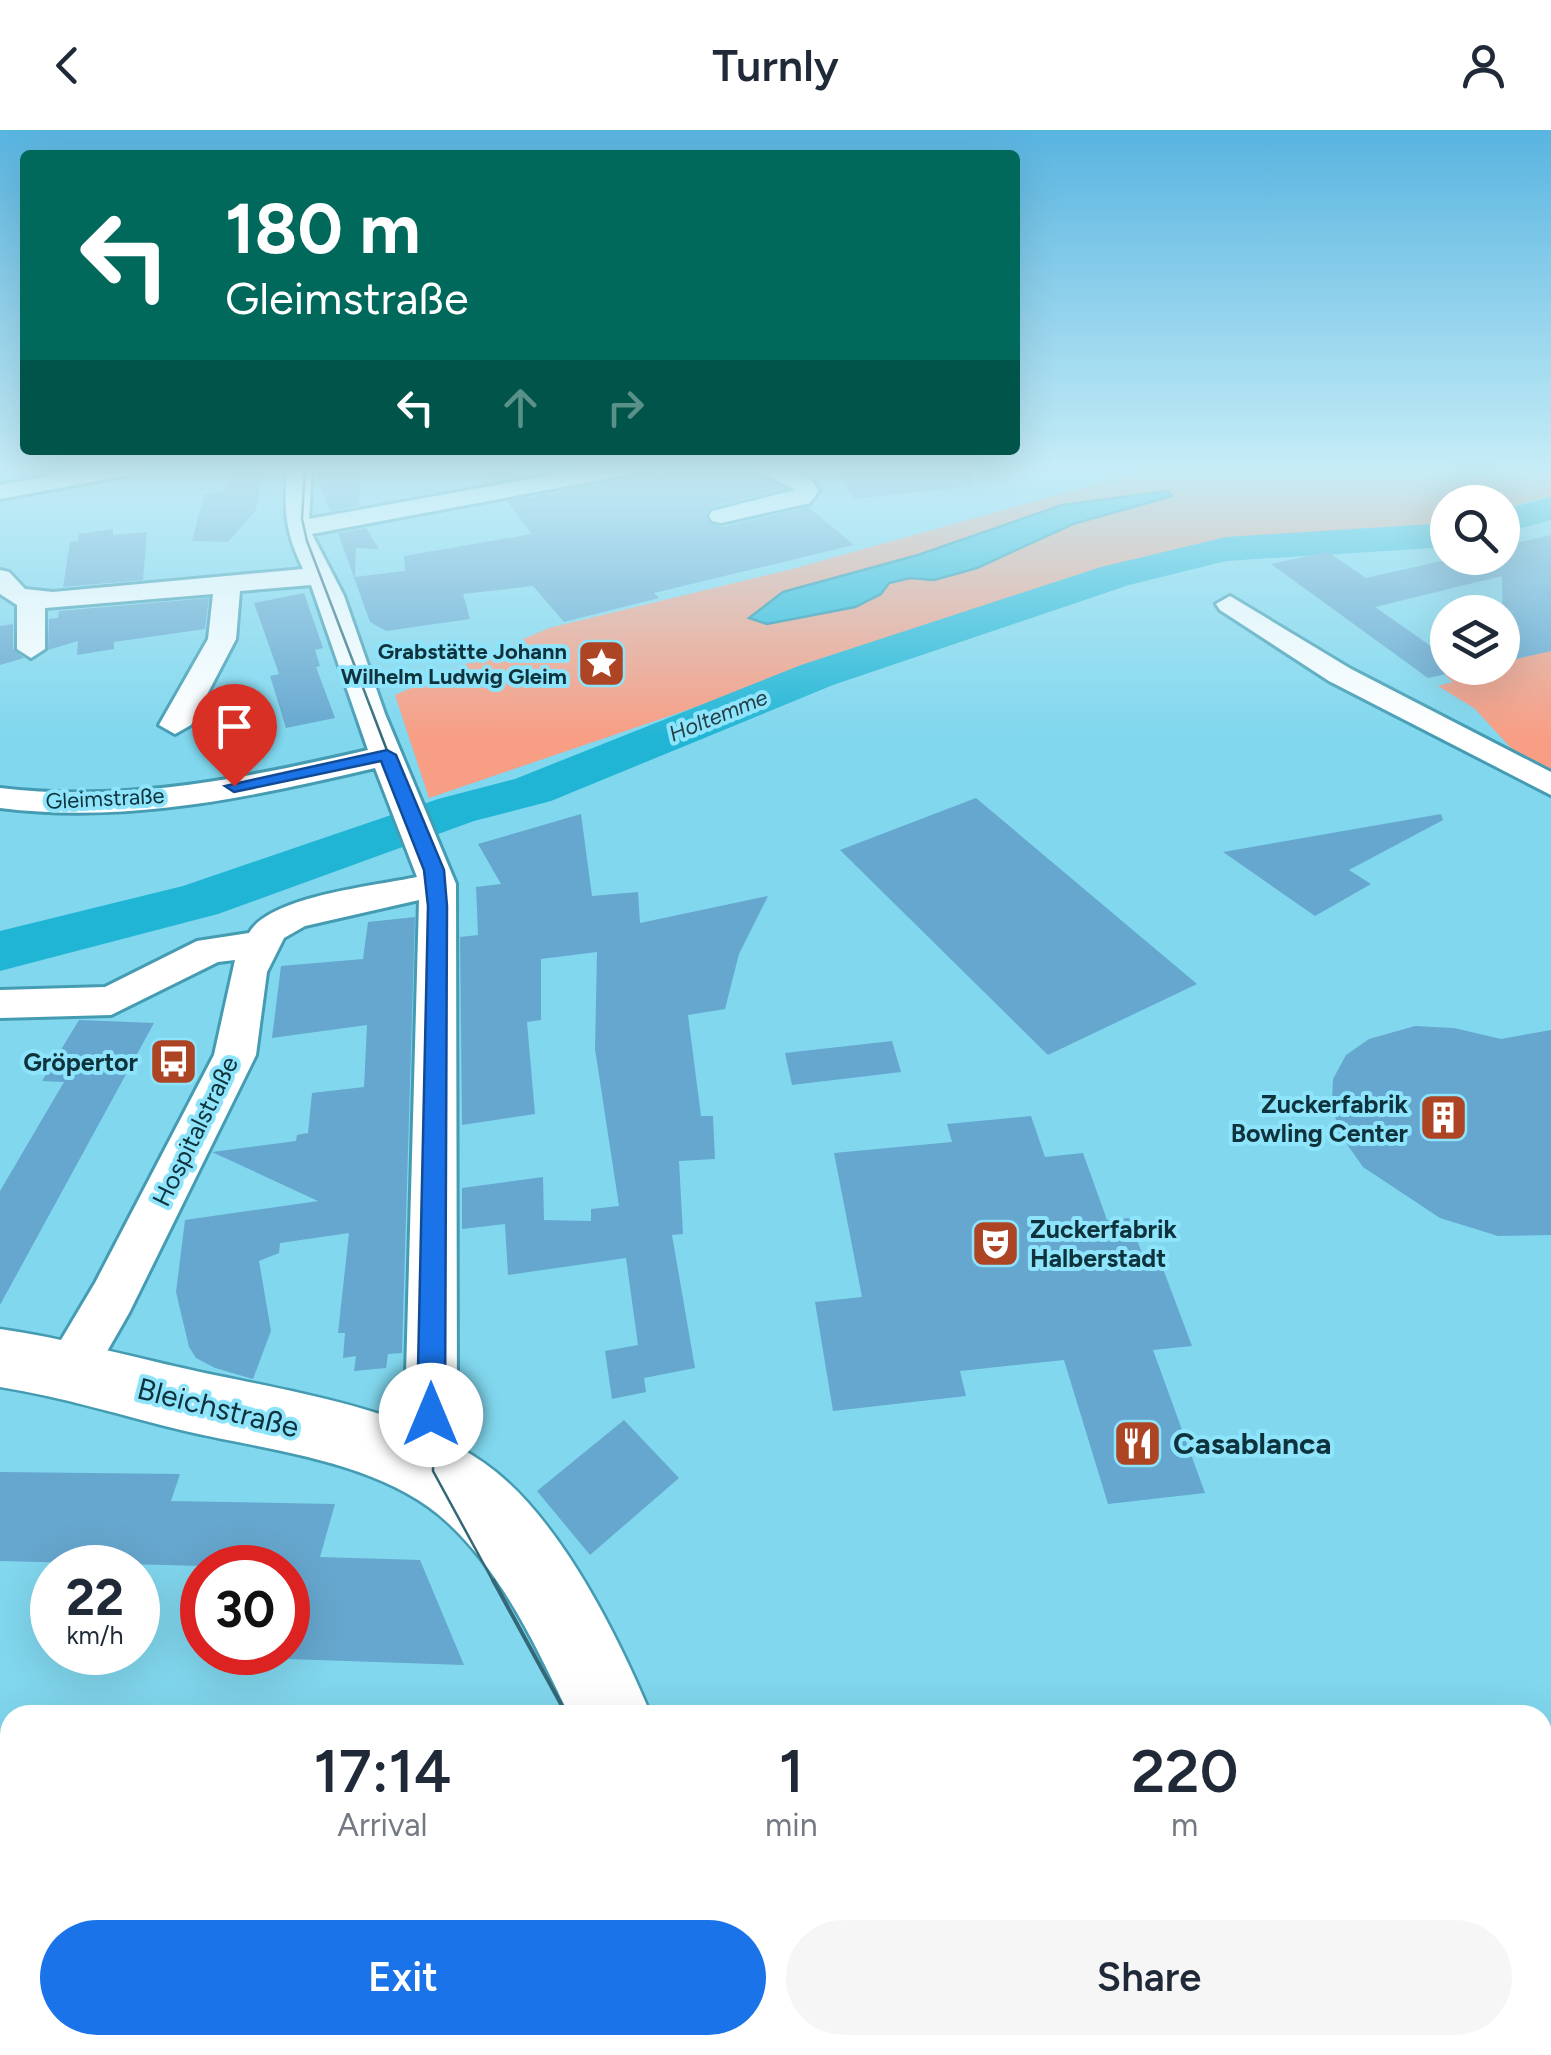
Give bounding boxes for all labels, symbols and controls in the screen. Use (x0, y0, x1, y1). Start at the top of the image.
icon: back (40, 38, 95, 93)
text: Turnly (712, 38, 839, 92)
icon: person (1456, 38, 1511, 93)
text: 180 m (225, 186, 420, 271)
icon: left (60, 190, 190, 320)
text: Gleimstraße (225, 271, 469, 325)
icon: left (388, 380, 443, 435)
icon: ahead (493, 380, 548, 435)
icon: right (598, 380, 653, 435)
map controls (1430, 485, 1520, 685)
button: search (1430, 485, 1520, 575)
button: layers (1430, 595, 1520, 685)
place label: Grabstätte Johann Wilhelm Ludwig Gleim (341, 638, 567, 690)
place icon: Grabstätte Johann Wilhelm Ludwig Gleim (576, 638, 628, 690)
water label: Holtemme (665, 683, 772, 747)
pin (192, 684, 277, 787)
icon: arrive (207, 699, 262, 754)
street label: Gleimstraße (45, 782, 165, 815)
bus stop icon: Gröpertor (147, 1036, 199, 1088)
place label: Gröpertor (23, 1047, 139, 1077)
street label: Hospitalstraße (146, 1051, 244, 1211)
place label: Zuckerfabrik Bowling Center (1231, 1089, 1409, 1148)
building icon: Zuckerfabrik Bowling Center (1417, 1092, 1469, 1144)
place label: Zuckerfabrik Halberstadt (1030, 1214, 1178, 1273)
theatre icon: Zuckerfabrik Halberstadt (969, 1217, 1021, 1269)
position arrow (379, 1363, 483, 1467)
street label: Bleichstraße (133, 1370, 303, 1445)
restaurant icon: Casablanca (1112, 1418, 1164, 1470)
place label: Casablanca (1173, 1425, 1331, 1462)
speed limit sign: 30 (180, 1545, 310, 1675)
text: 22 (66, 1567, 124, 1628)
text: km/h (66, 1620, 124, 1650)
text: 17:14 (314, 1735, 451, 1807)
text: 1 (779, 1735, 804, 1807)
text: 220 (1131, 1735, 1238, 1807)
text: Arrival (337, 1806, 428, 1844)
text: min (765, 1806, 818, 1844)
text: m (1171, 1806, 1198, 1844)
button: Exit (40, 1920, 766, 2035)
button: Share (786, 1920, 1512, 2035)

